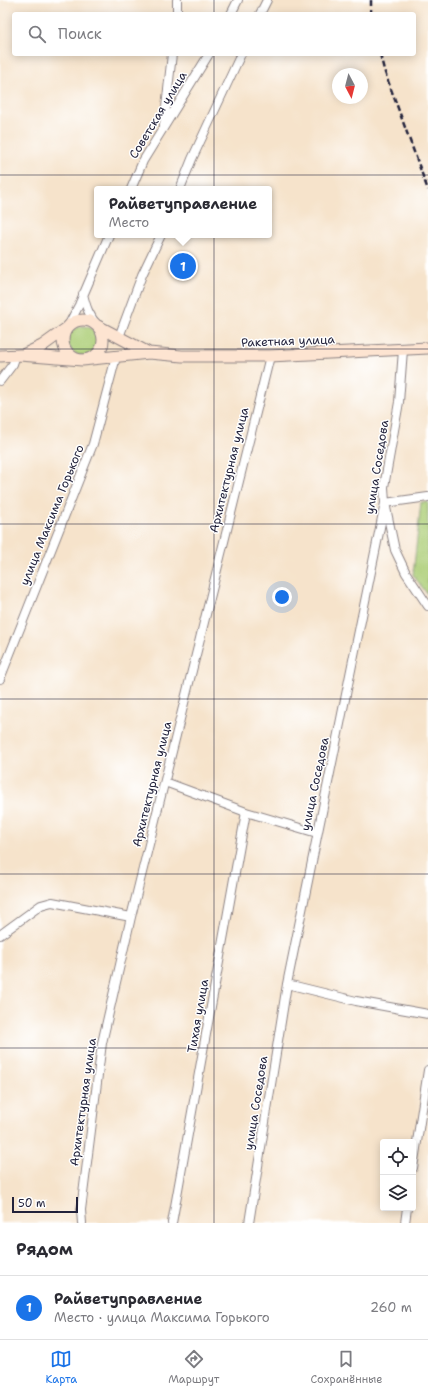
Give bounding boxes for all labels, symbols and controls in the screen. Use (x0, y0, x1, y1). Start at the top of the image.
search box (12, 12, 416, 56)
icon: search (26, 23, 48, 45)
text: Поиск (58, 24, 102, 44)
street label: Советская улица (126, 68, 191, 162)
north arrow (332, 68, 368, 104)
popup (94, 186, 272, 238)
text: Райветуправление (109, 194, 257, 214)
text: Место (109, 214, 149, 231)
pin: 1 (170, 251, 196, 281)
street label: Ракетная улица (241, 331, 336, 351)
street label: Архитектурная улица (206, 405, 252, 534)
street label: улица Соседова (362, 418, 392, 515)
street label: улица Максима Горького (16, 442, 88, 588)
your location (272, 587, 292, 607)
street label: Архитектурная улица (129, 719, 175, 848)
street label: улица Соседова (297, 735, 333, 832)
street label: Тихая улица (184, 977, 212, 1054)
street label: Архитектурная улица (66, 1037, 100, 1167)
street label: улица Соседова (241, 1054, 271, 1151)
map controls (380, 1139, 416, 1211)
button: locate (380, 1139, 416, 1175)
button: layers (380, 1175, 416, 1211)
scale bar (12, 1195, 78, 1214)
text: 50 m (18, 1196, 46, 1211)
text: Рядом (16, 1238, 73, 1260)
text: Райветуправление (54, 1289, 202, 1309)
text: 1 (26, 1299, 32, 1316)
text: 260 m (370, 1299, 412, 1316)
text: Место · улица Максима Горького (54, 1309, 270, 1326)
tab: Карта (46, 1348, 77, 1387)
tab: Маршрут (168, 1348, 219, 1387)
tab: Сохранённые (311, 1348, 382, 1387)

